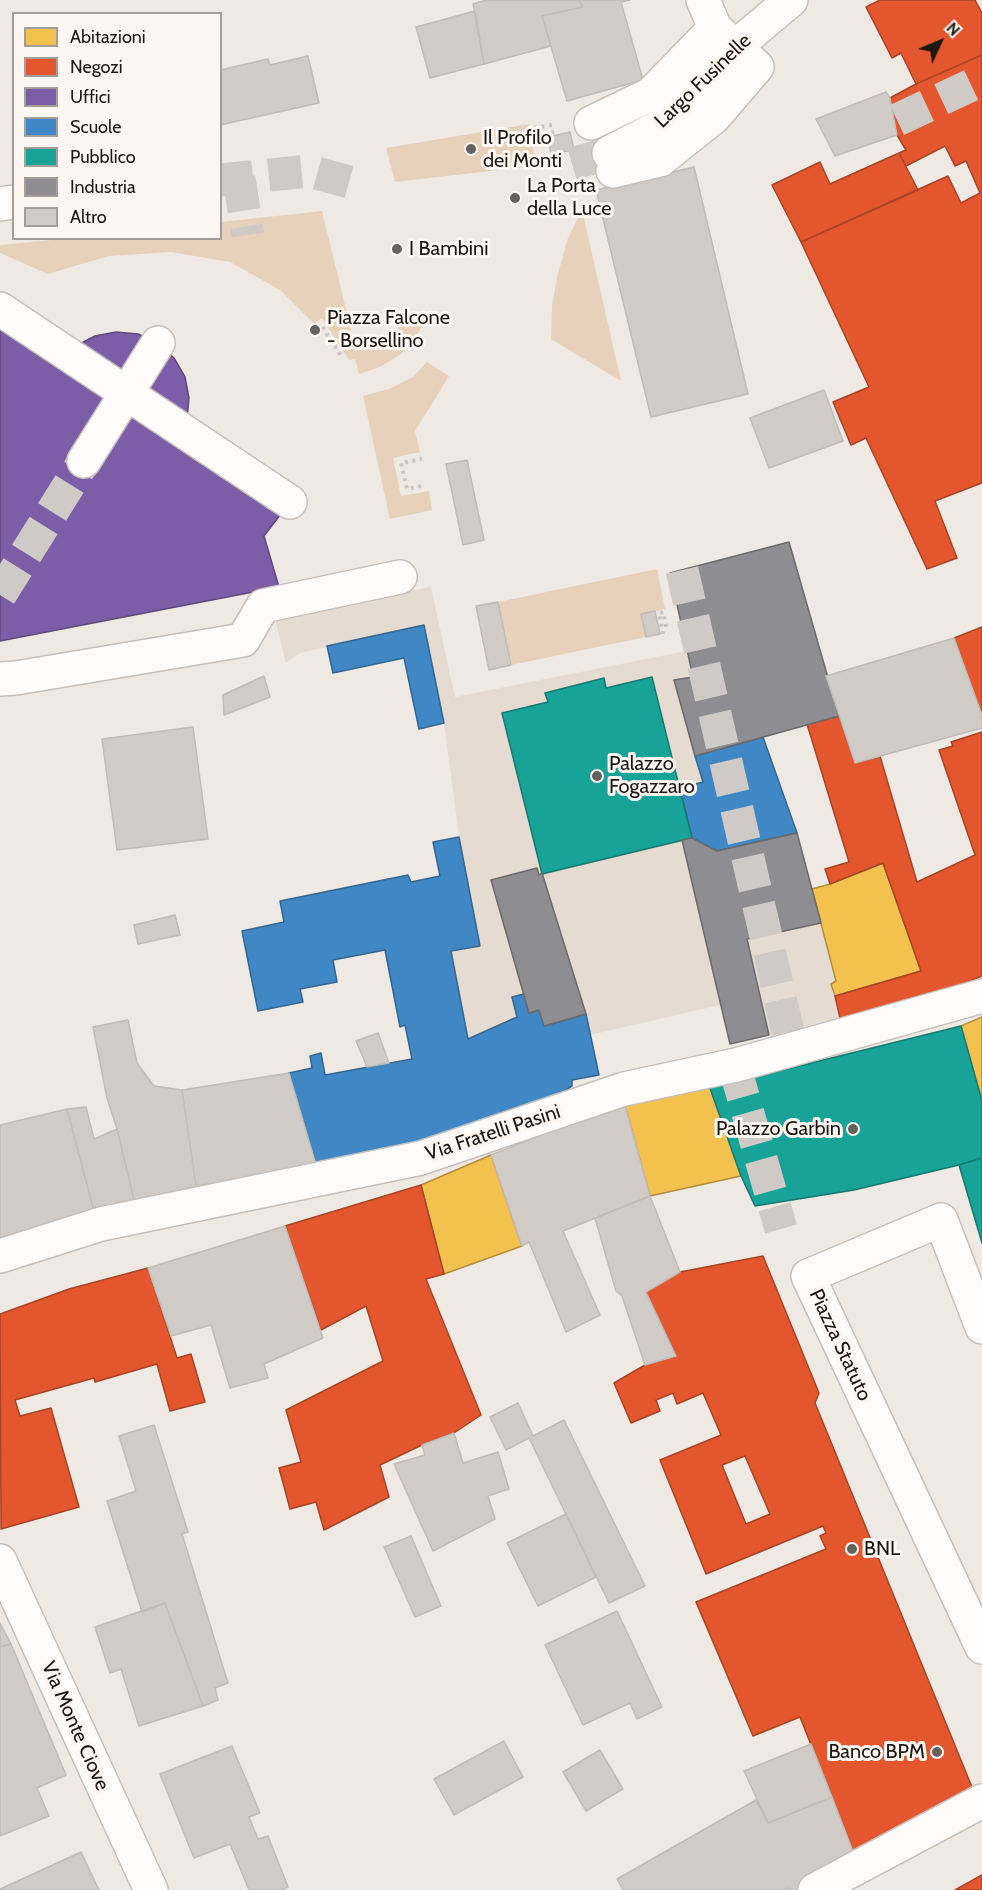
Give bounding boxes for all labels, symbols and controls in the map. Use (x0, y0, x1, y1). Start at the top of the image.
legend (12, 12, 222, 240)
north arrow (910, 12, 970, 72)
text: N (943, 18, 964, 40)
text: Abitazioni (70, 26, 146, 48)
street label: Largo Fusinelle (650, 29, 756, 133)
text: Negozi (70, 56, 123, 78)
text: Uffici (70, 86, 111, 108)
text: Scuole (70, 116, 121, 138)
place label: Il Profilo dei Monti (483, 126, 562, 173)
marker: Il Profilo dei Monti (464, 142, 478, 156)
text: Pubblico (70, 146, 136, 168)
place label: La Porta della Luce (527, 174, 611, 221)
text: Industria (70, 176, 136, 198)
marker: La Porta della Luce (508, 191, 522, 205)
text: Altro (70, 206, 107, 228)
place label: I Bambini (409, 237, 488, 261)
marker: I Bambini (390, 242, 404, 256)
place label: Piazza Falcone - Borsellino (327, 306, 450, 353)
marker: Piazza Falcone - Borsellino (308, 323, 322, 337)
place label: Palazzo Fogazzaro (609, 752, 695, 799)
marker: Palazzo Fogazzaro (590, 769, 604, 783)
street label: Via Fratelli Pasini (423, 1100, 563, 1166)
place label: Palazzo Garbin (716, 1117, 841, 1141)
marker: Palazzo Garbin (846, 1122, 860, 1136)
street label: Piazza Statuto (804, 1285, 876, 1405)
place label: BNL (864, 1537, 900, 1561)
marker: BNL (845, 1542, 859, 1556)
street label: Via Monte Ciove (36, 1658, 114, 1794)
place label: Banco BPM (828, 1740, 925, 1764)
marker: Banco BPM (930, 1745, 944, 1759)

